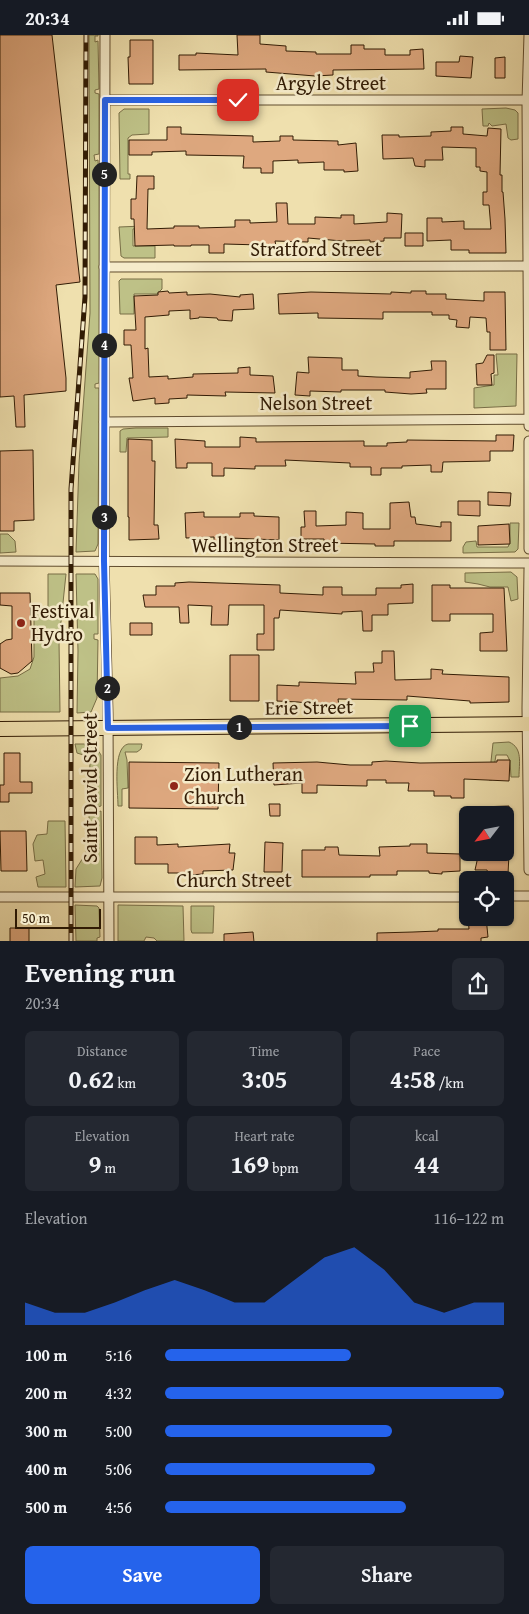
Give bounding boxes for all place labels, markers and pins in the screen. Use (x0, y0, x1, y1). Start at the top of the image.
pin (217, 79, 259, 121)
pin: 5 (92, 161, 116, 187)
pin: 4 (92, 333, 116, 357)
pin: 3 (92, 505, 116, 529)
place label: Festival Hydro (31, 596, 95, 648)
marker: Festival Hydro (15, 617, 27, 629)
pin: 2 (94, 675, 120, 701)
pin (389, 705, 431, 747)
pin: 1 (226, 715, 252, 739)
place label: Zion Lutheran Church (184, 759, 303, 811)
marker: Zion Lutheran Church (168, 780, 180, 792)

